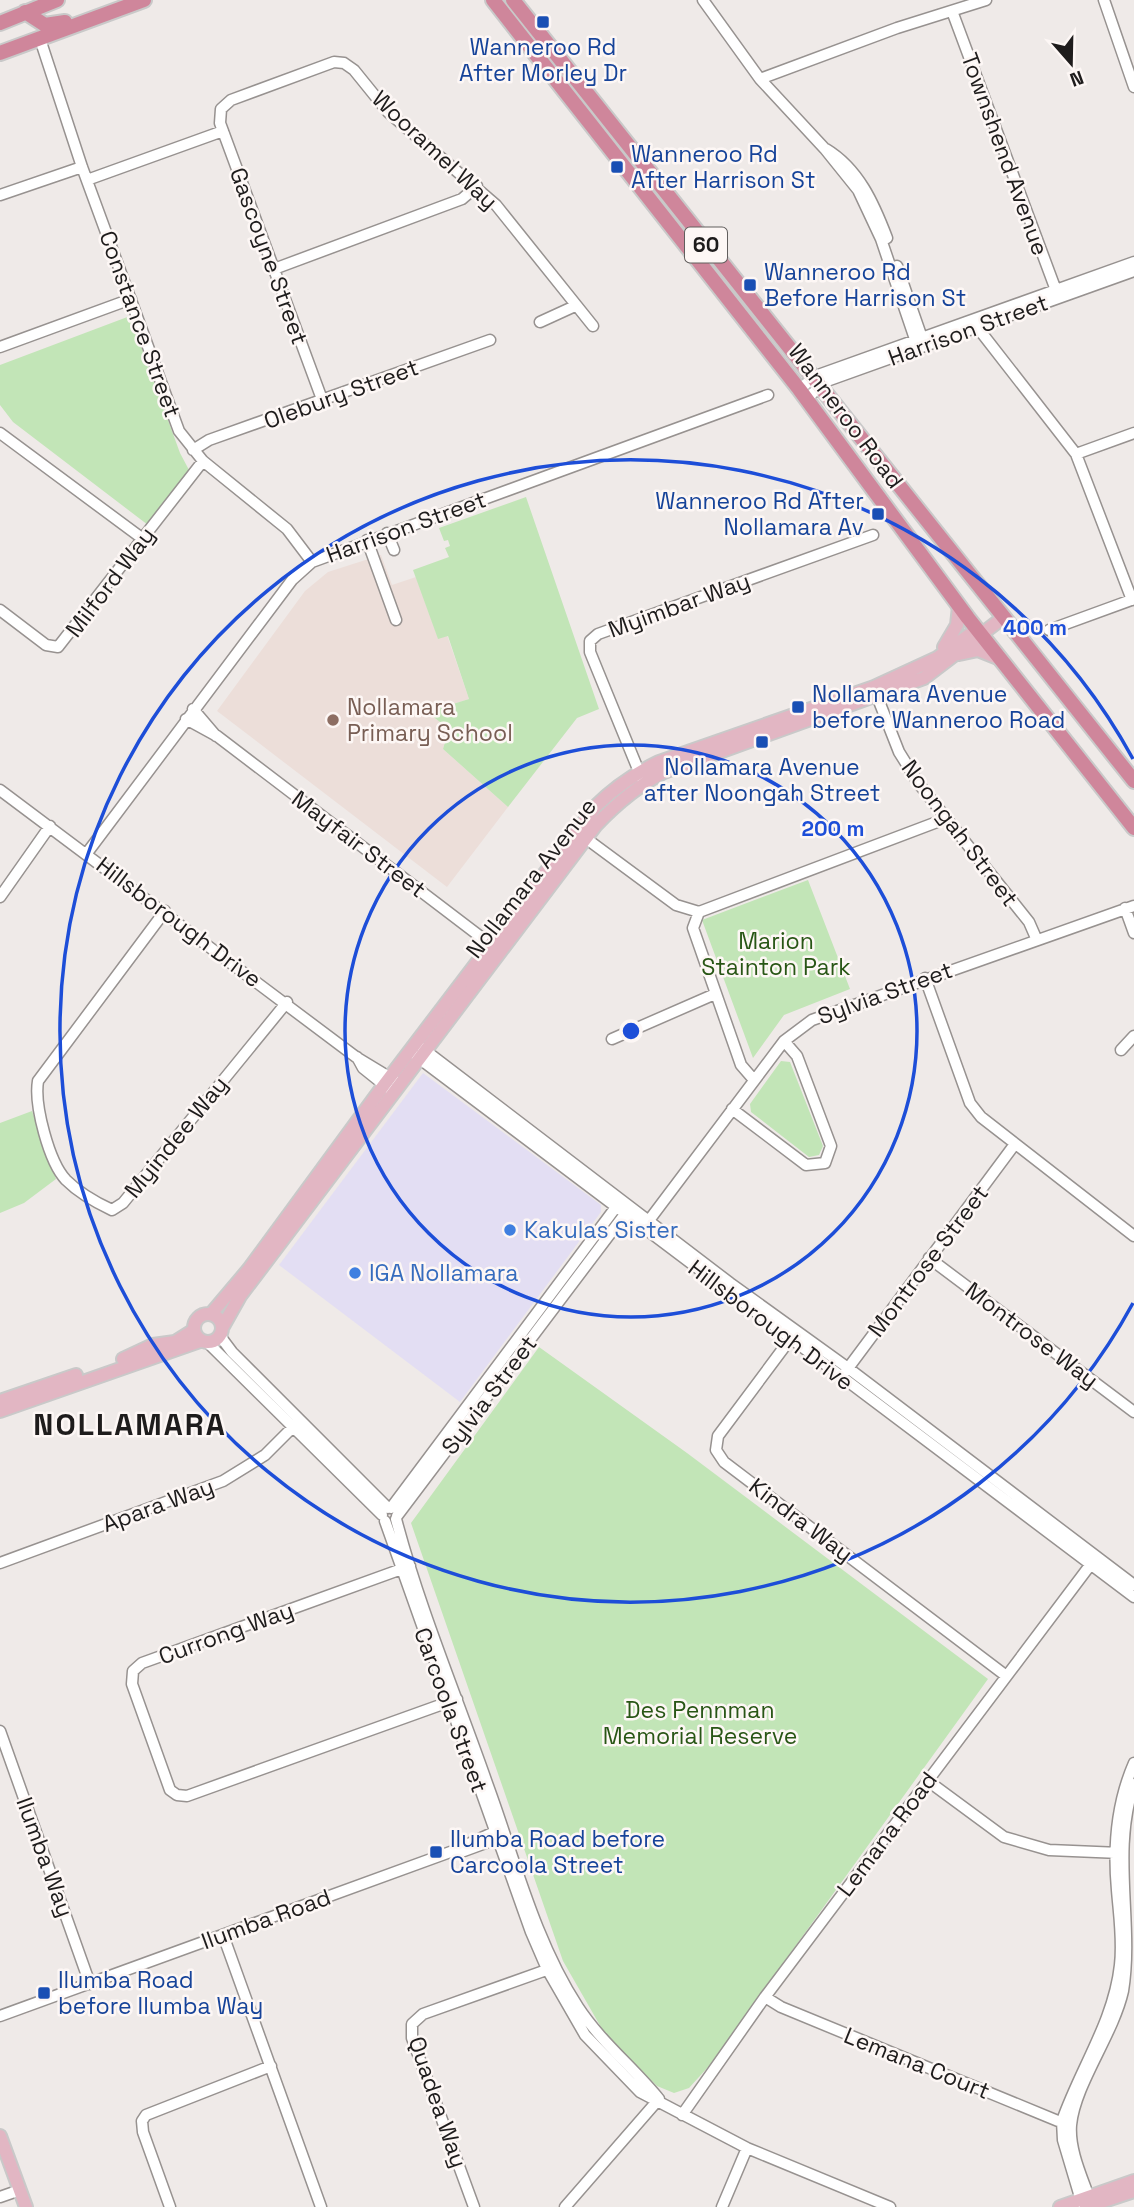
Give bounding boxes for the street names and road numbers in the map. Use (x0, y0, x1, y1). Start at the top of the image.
street label: Townshend Avenue (954, 49, 1056, 259)
street label: Wooramel Way (366, 84, 504, 216)
street label: Gascoyne Street (223, 163, 315, 349)
street label: Constance Street (92, 227, 188, 421)
road number: 60 (685, 228, 727, 262)
street label: Harrison Street (884, 287, 1052, 373)
street label: Wanneroo Road (782, 337, 910, 495)
street label: Olebury Street (260, 352, 422, 436)
street label: Harrison Street (322, 484, 490, 570)
street label: Milford Way (59, 521, 161, 643)
street label: Myimbar Way (604, 565, 754, 645)
street label: Noongah Street (895, 754, 1025, 912)
street label: Mayfair Street (286, 784, 432, 904)
street label: Nollamara Avenue (459, 792, 603, 964)
street label: Hillsborough Drive (90, 850, 268, 994)
street label: Sylvia Street (813, 955, 957, 1031)
street label: Myindee Way (118, 1070, 234, 1204)
street label: Montrose Street (861, 1179, 995, 1343)
street label: Hillsborough Drive (682, 1253, 860, 1397)
street label: Montrose Way (959, 1275, 1105, 1395)
street label: Sylvia Street (435, 1330, 543, 1460)
street label: Apara Way (98, 1471, 218, 1539)
street label: Kindra Way (743, 1471, 859, 1569)
street label: Currong Way (154, 1595, 298, 1671)
street label: Carcoola Street (407, 1623, 495, 1797)
street label: Lemana Road (830, 1766, 944, 1902)
street label: Ilumba Way (9, 1793, 81, 1921)
street label: Ilumba Road (197, 1882, 335, 1956)
street label: Lemana Court (840, 2020, 994, 2106)
street label: Quadea Way (402, 2033, 474, 2171)

